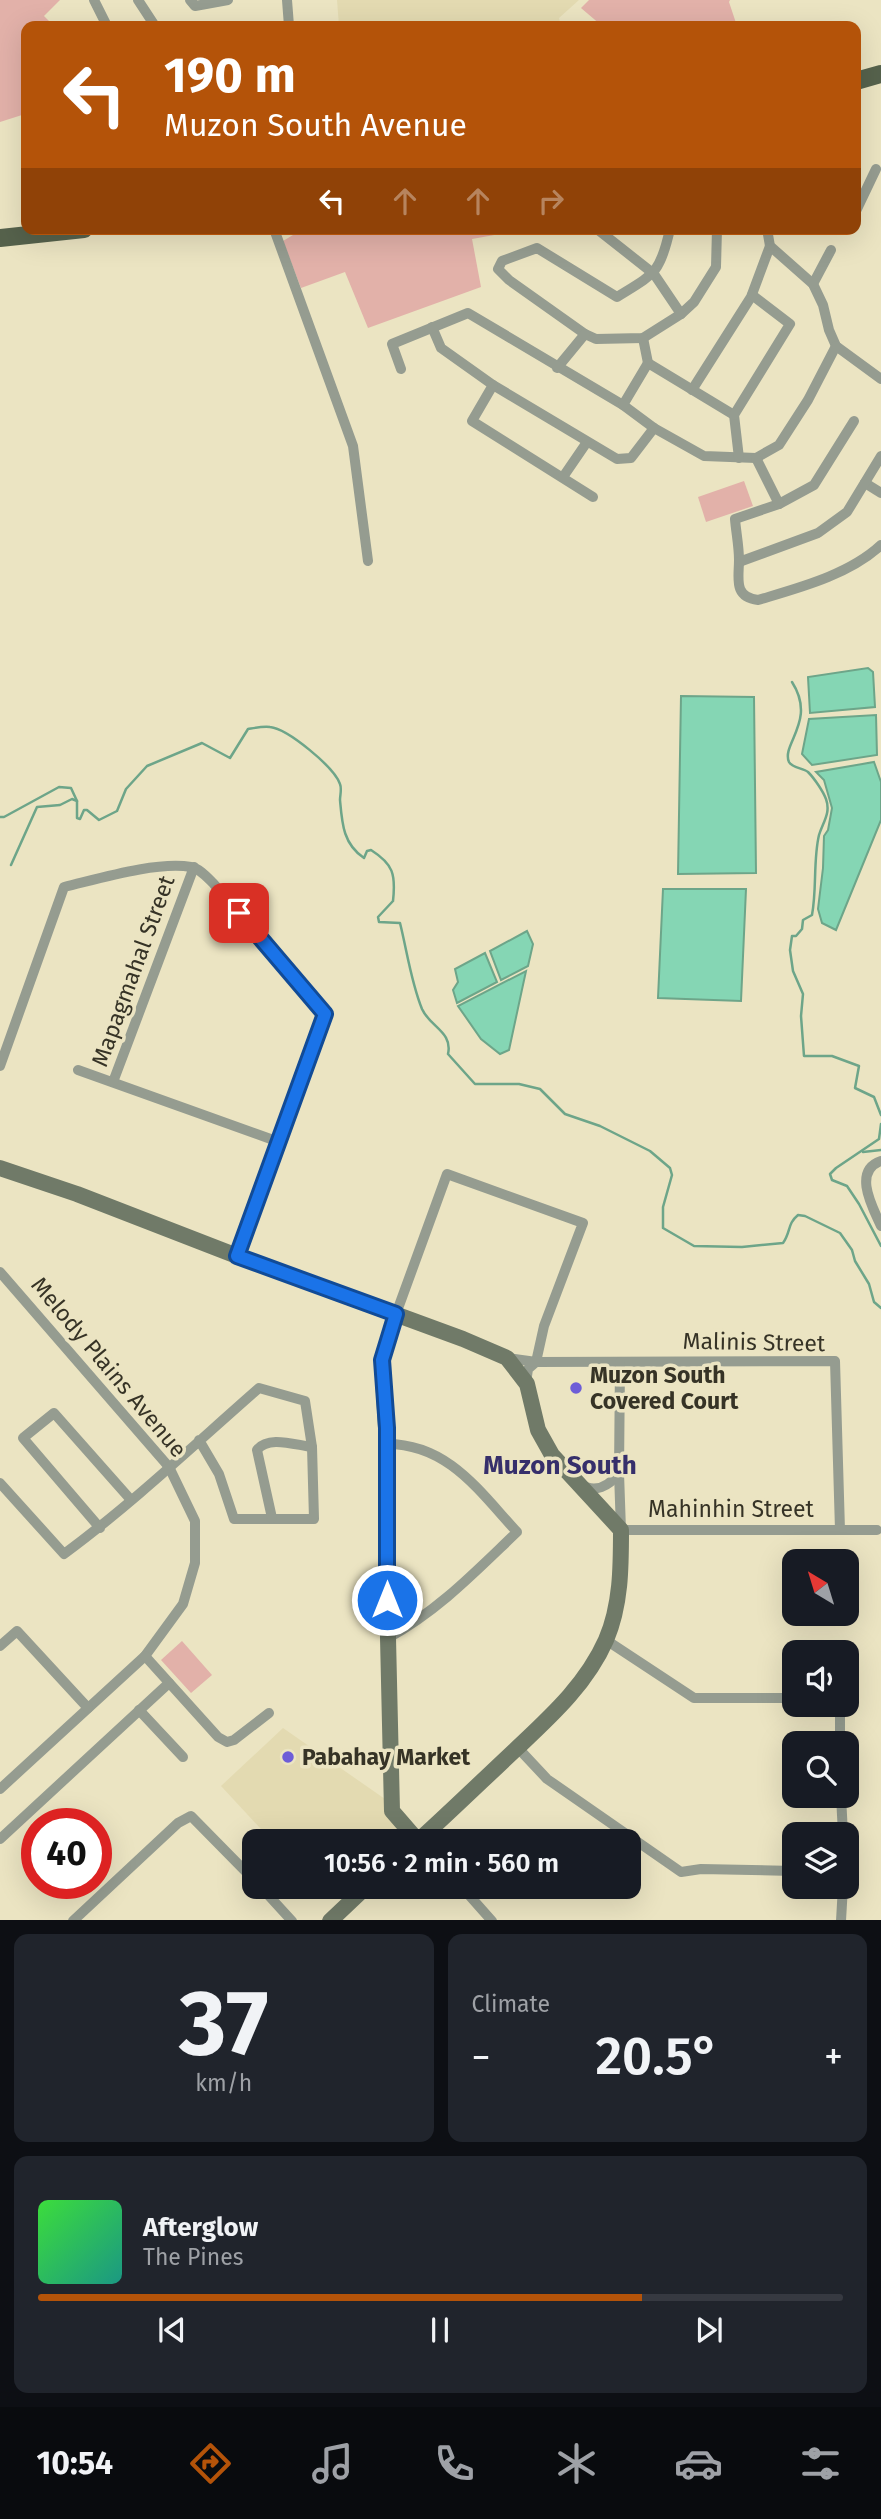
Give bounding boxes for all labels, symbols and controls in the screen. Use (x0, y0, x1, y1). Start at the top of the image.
text: 190 m (164, 46, 296, 105)
icon: left (49, 49, 140, 140)
text: Muzon South Avenue (164, 106, 467, 144)
icon: left (313, 182, 351, 220)
icon: ahead (386, 182, 424, 220)
icon: ahead (459, 182, 497, 220)
icon: right (532, 182, 570, 220)
street label: Mapagmahal Street (85, 871, 181, 1070)
pin (209, 883, 269, 943)
icon: arrive (220, 894, 258, 932)
street label: Melody Plains Avenue (25, 1271, 193, 1463)
street label: Malinis Street (682, 1327, 826, 1357)
place label: Muzon South Covered Court (590, 1361, 739, 1415)
marker: Muzon South Covered Court (568, 1380, 584, 1396)
district label: Muzon South (483, 1450, 637, 1481)
street label: Mahinhin Street (648, 1495, 815, 1523)
north arrow (782, 1549, 859, 1626)
map controls (782, 1549, 859, 1899)
position arrow (350, 1563, 424, 1637)
button: sound (782, 1640, 859, 1717)
button: search (782, 1731, 859, 1808)
place label: Pabahay Market (302, 1743, 471, 1771)
marker: Pabahay Market (280, 1749, 296, 1765)
speed limit sign: 40 (21, 1808, 112, 1899)
button: layers (782, 1822, 859, 1899)
text: 10:56 · 2 min · 560 m (324, 1848, 559, 1879)
text: 37 (179, 1969, 268, 2078)
text: Climate (472, 1990, 550, 2018)
text: 20.5° (595, 2025, 719, 2088)
text: − (472, 2034, 491, 2080)
text: + (824, 2034, 843, 2080)
text: km/h (195, 2069, 252, 2097)
text: Afterglow (143, 2212, 258, 2243)
text: The Pines (143, 2243, 244, 2271)
icon: previous (153, 2311, 191, 2349)
icon: pause (421, 2311, 459, 2349)
icon: next (690, 2311, 728, 2349)
icon: directions (186, 2439, 235, 2488)
icon: music (308, 2439, 357, 2488)
icon: phone (430, 2439, 479, 2488)
icon: climate (552, 2439, 601, 2488)
icon: car (674, 2439, 723, 2488)
icon: filters (796, 2439, 845, 2488)
text: 10:54 (36, 2444, 113, 2482)

